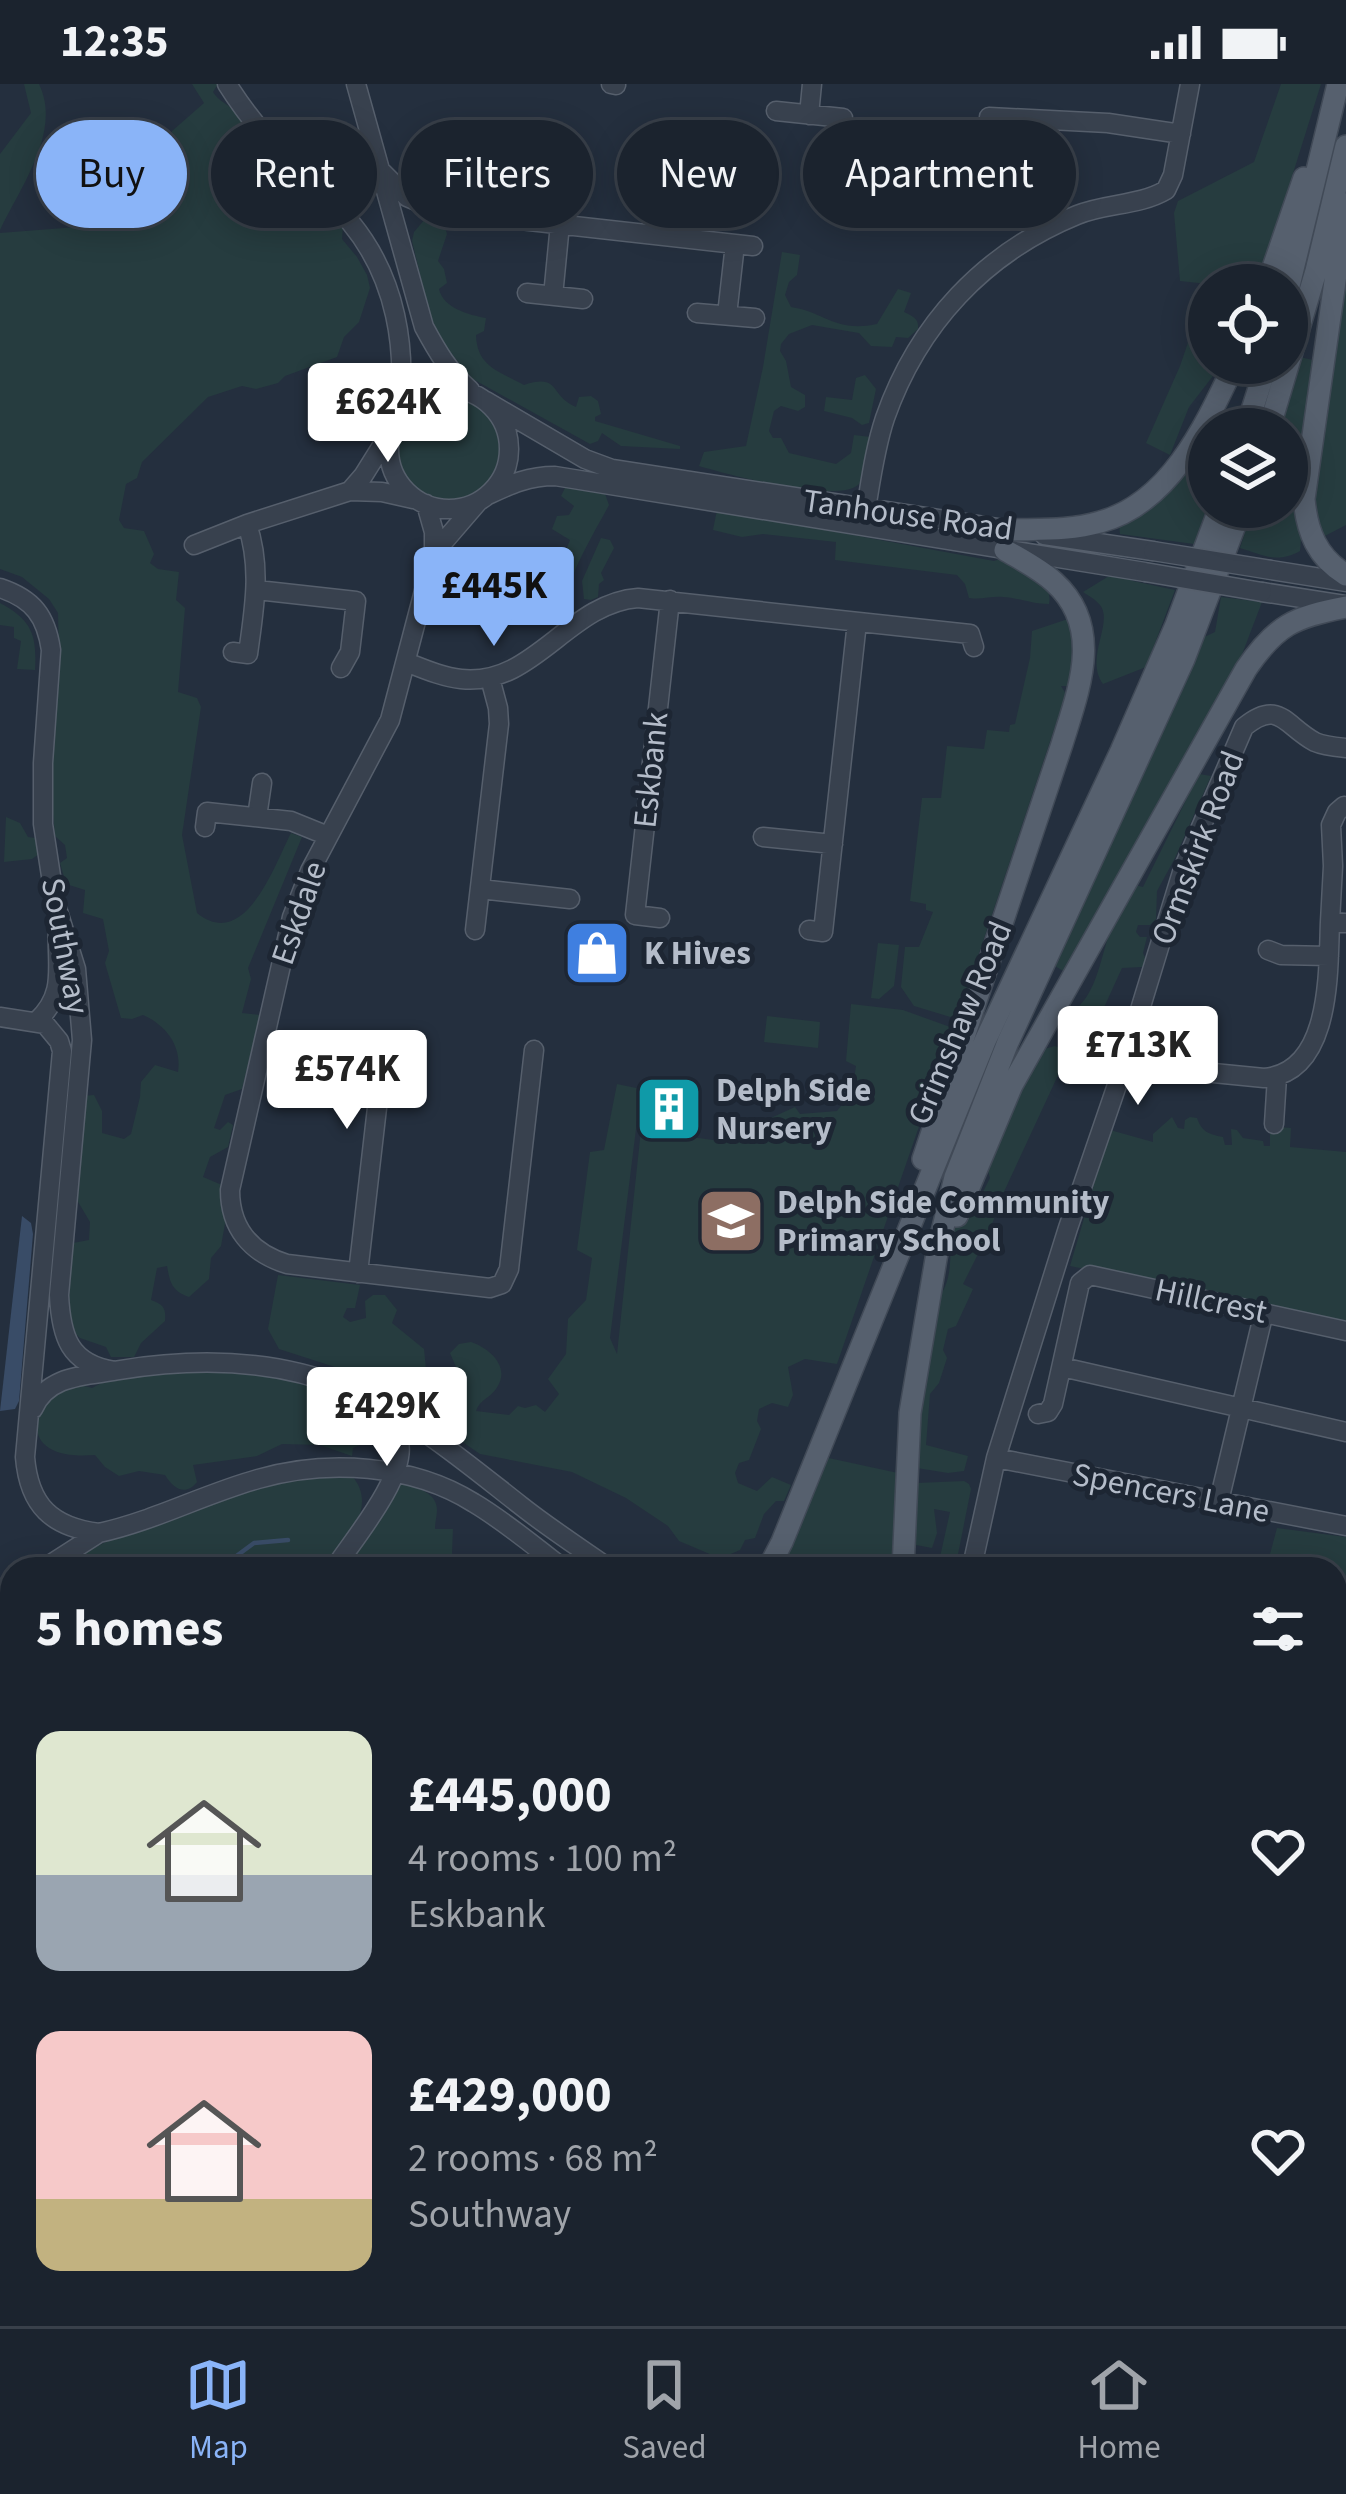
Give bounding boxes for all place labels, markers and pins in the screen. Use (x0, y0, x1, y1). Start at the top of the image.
pin: £624K (304, 363, 472, 465)
pin: £445K (410, 547, 578, 649)
shop icon: K Hives (562, 918, 632, 988)
place label: K Hives (644, 930, 751, 977)
pin: £713K (1054, 1006, 1222, 1108)
pin: £574K (263, 1030, 431, 1132)
place label: Delph Side Nursery (716, 1067, 871, 1152)
building icon: Delph Side Nursery (634, 1074, 704, 1144)
place label: Delph Side Community Primary School (777, 1179, 1110, 1264)
school or university icon: Delph Side Community Primary School (696, 1186, 766, 1256)
pin: £429K (303, 1367, 471, 1469)

